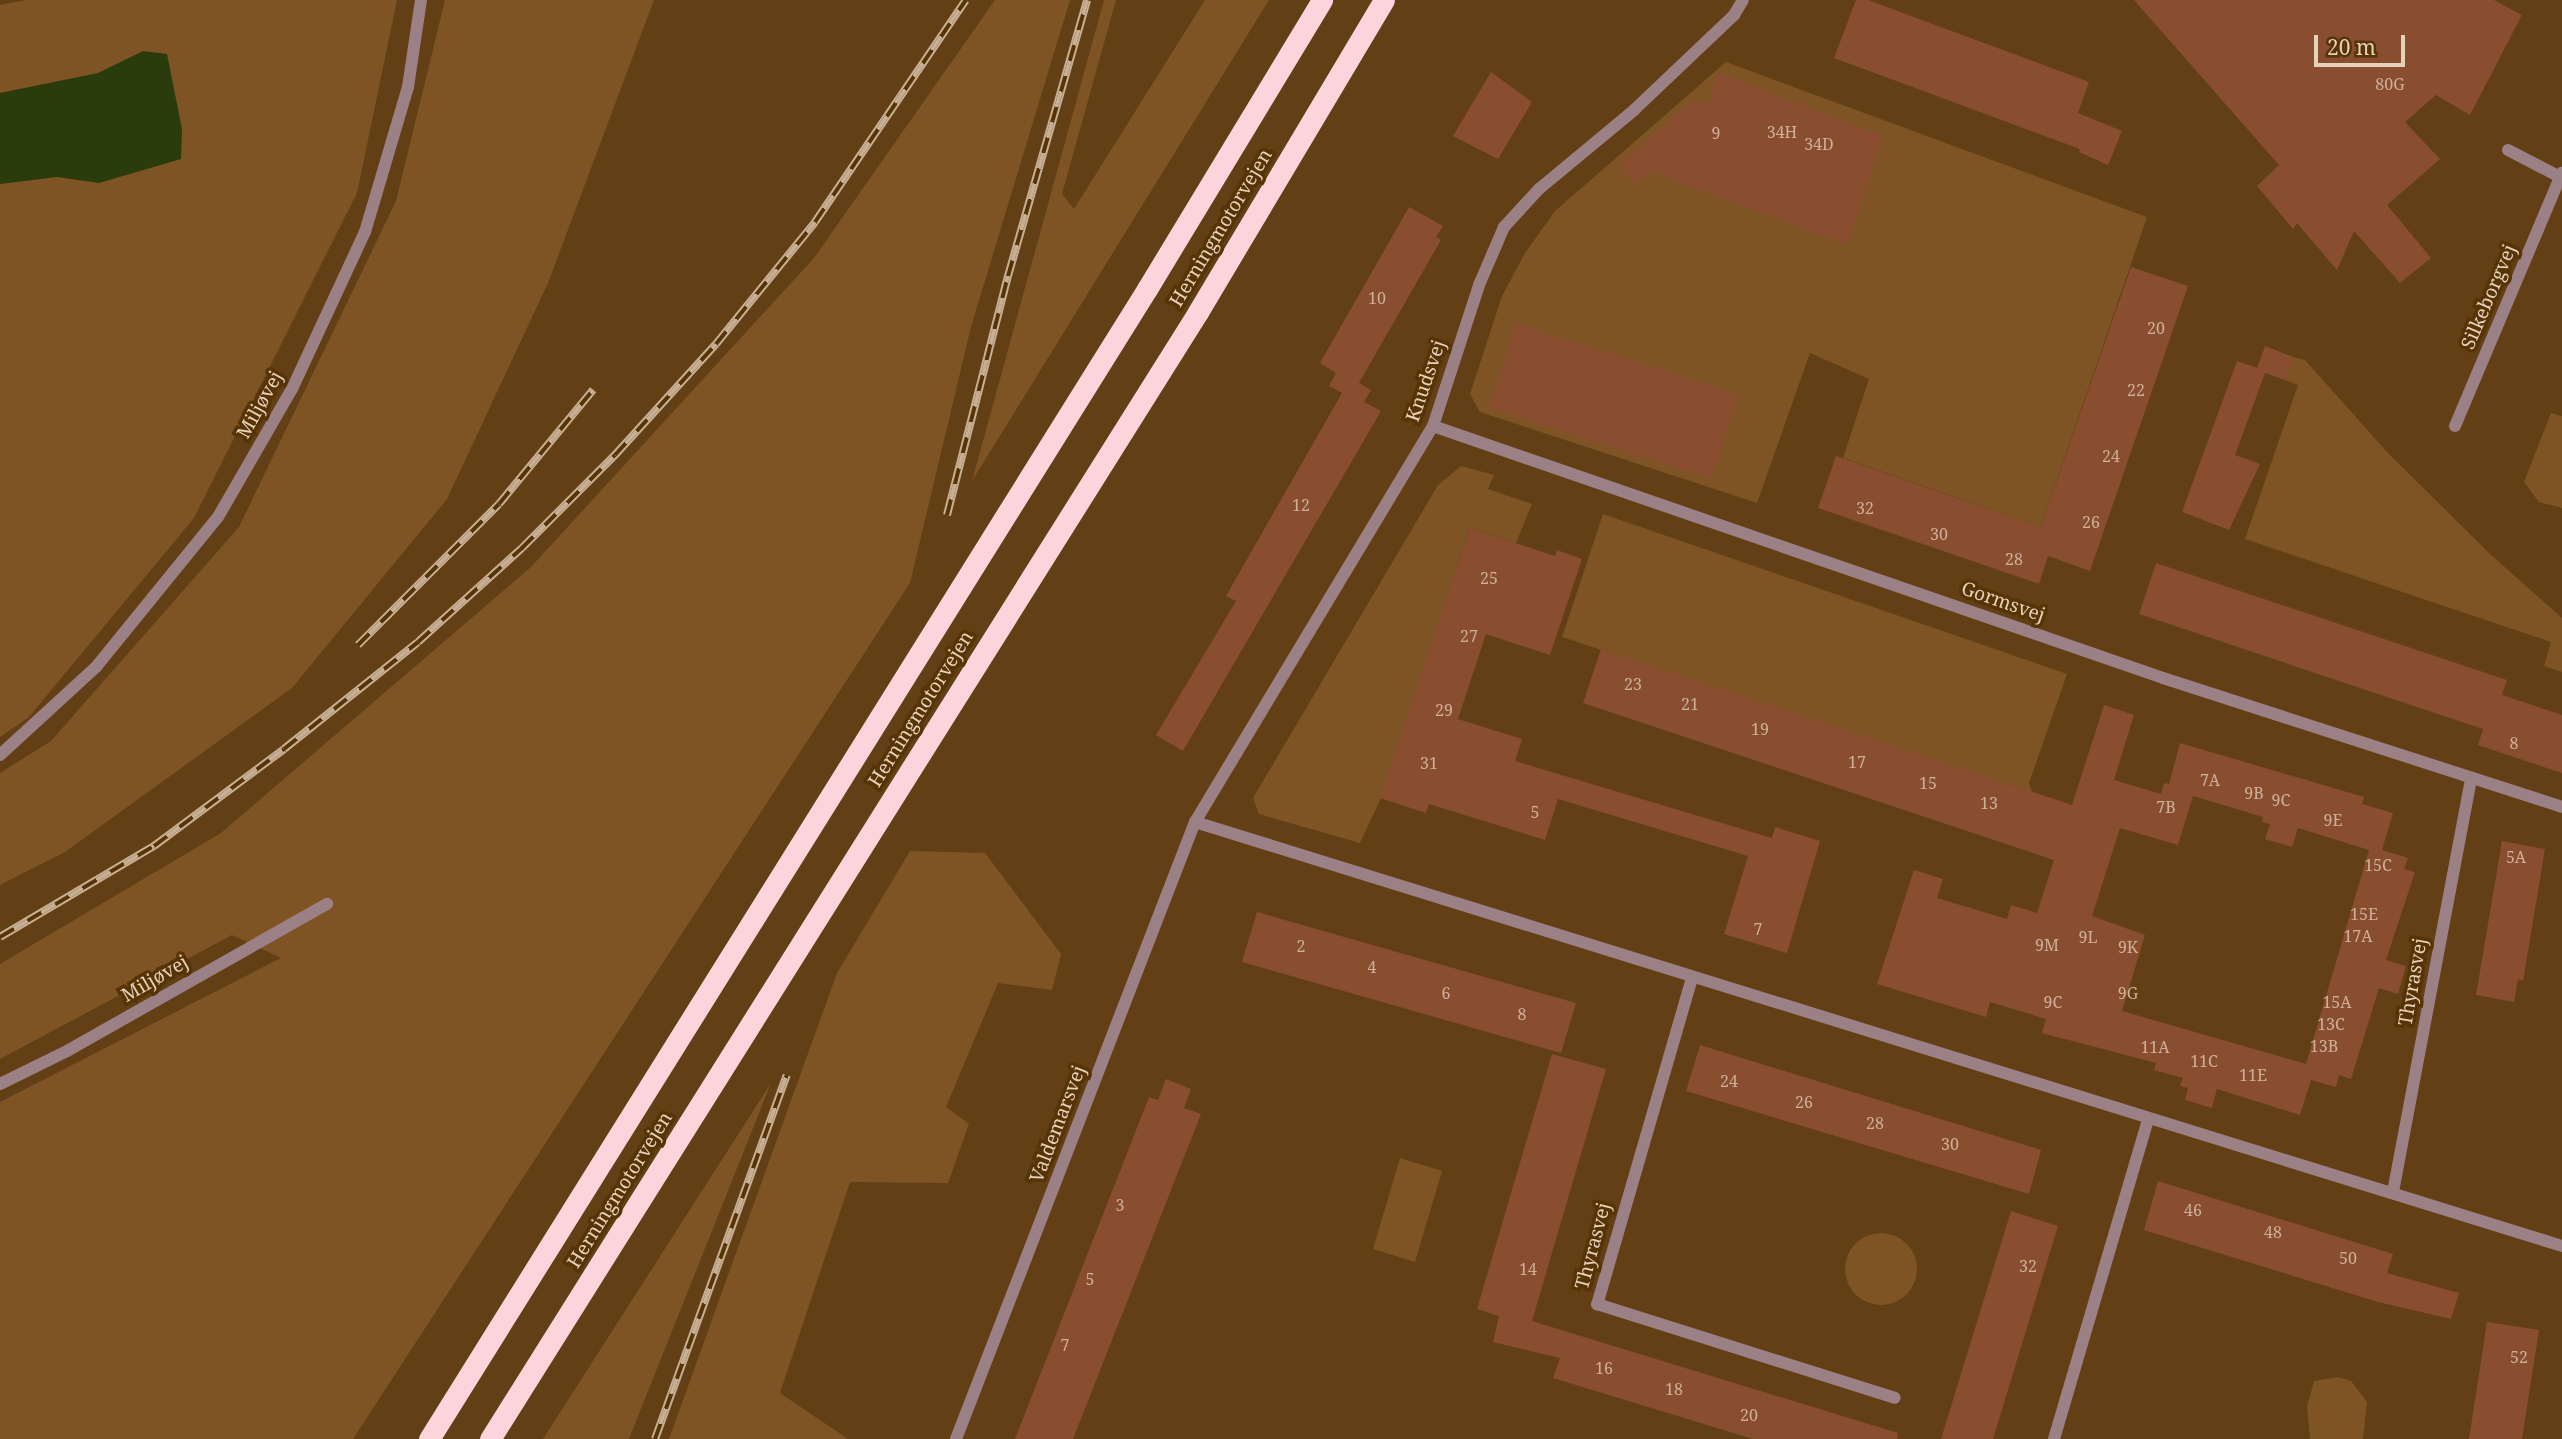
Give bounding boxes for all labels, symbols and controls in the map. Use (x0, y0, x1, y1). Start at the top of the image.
scale bar (2317, 21, 2408, 65)
text: 20 m (2327, 33, 2376, 61)
house number: 80G (2375, 74, 2405, 94)
house number: 34H (1767, 122, 1797, 142)
house number: 9 (1712, 123, 1720, 143)
house number: 34D (1804, 134, 1834, 154)
street label: Herningmotorvejen (1165, 145, 1277, 311)
street label: Silkeborgvej (2457, 241, 2521, 353)
house number: 10 (1368, 288, 1386, 308)
house number: 20 (2147, 318, 2165, 338)
street label: Knudsvej (1401, 337, 1451, 425)
street label: Miljøvej (232, 367, 288, 443)
house number: 22 (2127, 380, 2145, 400)
house number: 24 (2102, 446, 2120, 466)
house number: 12 (1292, 495, 1310, 515)
house number: 32 (1856, 498, 1874, 518)
house number: 26 (2082, 512, 2100, 532)
house number: 30 (1930, 524, 1948, 544)
house number: 28 (2005, 549, 2023, 569)
house number: 25 (1480, 568, 1498, 588)
street label: Gormsvej (1958, 577, 2048, 627)
house number: 27 (1460, 626, 1478, 646)
street label: Herningmotorvejen (864, 627, 978, 791)
house number: 23 (1624, 674, 1642, 694)
house number: 21 (1681, 694, 1699, 714)
house number: 29 (1435, 700, 1453, 720)
house number: 19 (1751, 719, 1769, 739)
house number: 8 (2510, 733, 2518, 753)
house number: 17 (1848, 752, 1866, 772)
house number: 31 (1420, 753, 1438, 773)
house number: 7A (2200, 770, 2220, 790)
house number: 15 (1919, 773, 1937, 793)
house number: 9B (2244, 783, 2264, 803)
house number: 9C (2272, 790, 2290, 810)
house number: 13 (1980, 793, 1998, 813)
house number: 7B (2156, 797, 2176, 817)
house number: 5 (1531, 802, 1539, 822)
house number: 9E (2324, 810, 2342, 830)
house number: 5A (2506, 847, 2526, 867)
house number: 15C (2364, 855, 2392, 875)
house number: 15E (2350, 904, 2378, 924)
house number: 7 (1754, 919, 1762, 939)
house number: 17A (2343, 926, 2373, 946)
house number: 9L (2079, 927, 2097, 947)
house number: 9M (2035, 935, 2059, 955)
house number: 2 (1297, 936, 1305, 956)
street label: Thyrasvej (2394, 936, 2432, 1028)
house number: 9K (2118, 937, 2138, 957)
street label: Miljøvej (118, 951, 192, 1007)
house number: 4 (1368, 957, 1376, 977)
house number: 6 (1442, 983, 1450, 1003)
house number: 9G (2118, 983, 2138, 1003)
house number: 9C (2044, 992, 2062, 1012)
house number: 15A (2322, 992, 2352, 1012)
house number: 8 (1518, 1004, 1526, 1024)
house number: 13C (2317, 1014, 2345, 1034)
house number: 13B (2310, 1036, 2338, 1056)
house number: 11A (2140, 1037, 2170, 1057)
house number: 11C (2190, 1051, 2218, 1071)
street label: Valdemarsvej (1025, 1062, 1091, 1186)
house number: 11E (2239, 1065, 2267, 1085)
house number: 24 (1720, 1071, 1738, 1091)
house number: 26 (1795, 1092, 1813, 1112)
street label: Herningmotorvejen (563, 1108, 677, 1272)
house number: 28 (1866, 1113, 1884, 1133)
house number: 30 (1941, 1134, 1959, 1154)
house number: 3 (1116, 1195, 1124, 1215)
street label: Thyrasvej (1571, 1200, 1615, 1292)
house number: 46 (2184, 1200, 2202, 1220)
house number: 48 (2264, 1222, 2282, 1242)
house number: 50 (2339, 1248, 2357, 1268)
house number: 32 (2019, 1256, 2037, 1276)
house number: 14 (1519, 1259, 1537, 1279)
house number: 5 (1086, 1269, 1094, 1289)
house number: 7 (1061, 1335, 1069, 1355)
house number: 52 (2510, 1347, 2528, 1367)
house number: 16 (1595, 1358, 1613, 1378)
house number: 18 (1665, 1379, 1683, 1399)
house number: 20 (1740, 1405, 1758, 1425)

